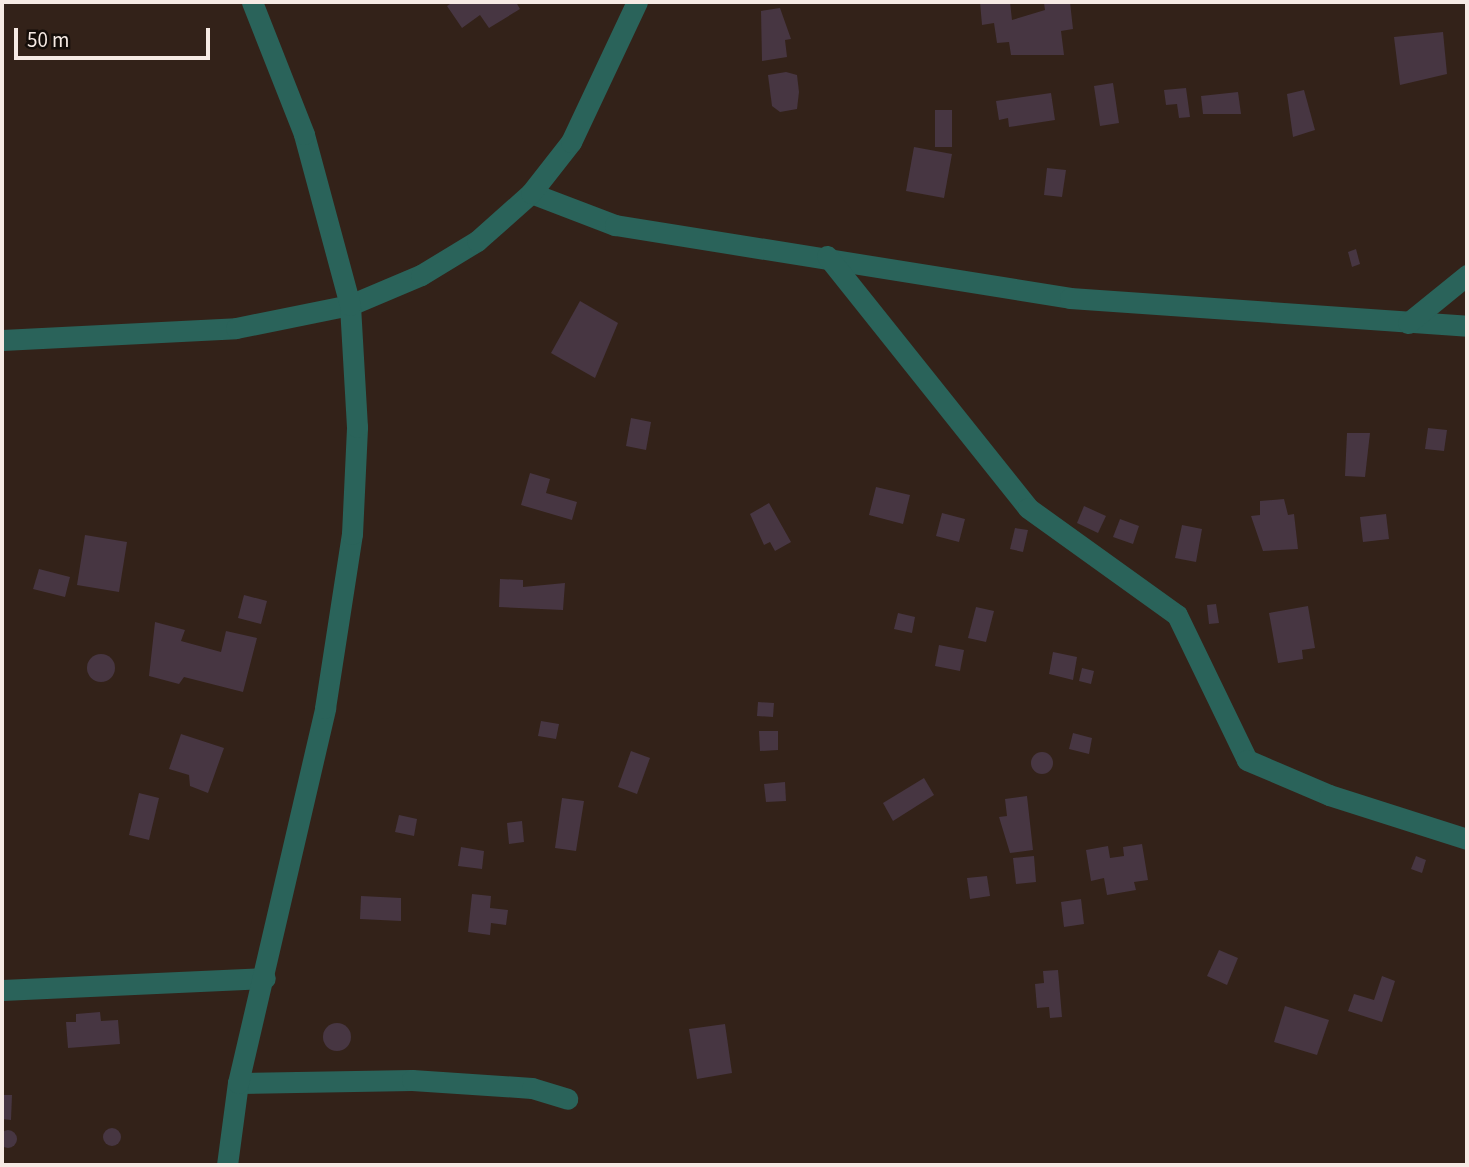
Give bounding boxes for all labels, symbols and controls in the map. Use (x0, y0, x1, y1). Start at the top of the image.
scale bar (18, 14, 214, 58)
text: 50 m (27, 25, 69, 55)

